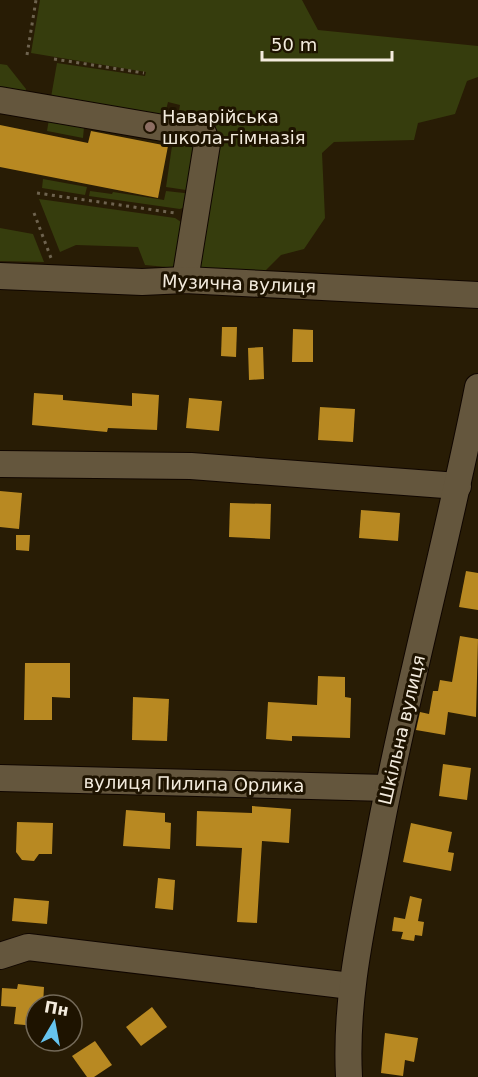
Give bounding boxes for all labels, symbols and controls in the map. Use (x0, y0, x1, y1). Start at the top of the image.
scale bar (262, 24, 392, 62)
text: 50 m (271, 34, 317, 55)
place label: Наварійська школа-гімназія (162, 106, 306, 148)
marker: Наварійська школа-гімназія (143, 120, 157, 134)
street label: Музична вулиця (162, 270, 316, 297)
street label: Шкільна вулиця (374, 653, 429, 807)
street label: вулиця Пилипа Орлика (83, 771, 305, 796)
north arrow (24, 993, 84, 1053)
text: Пн (43, 997, 70, 1020)

